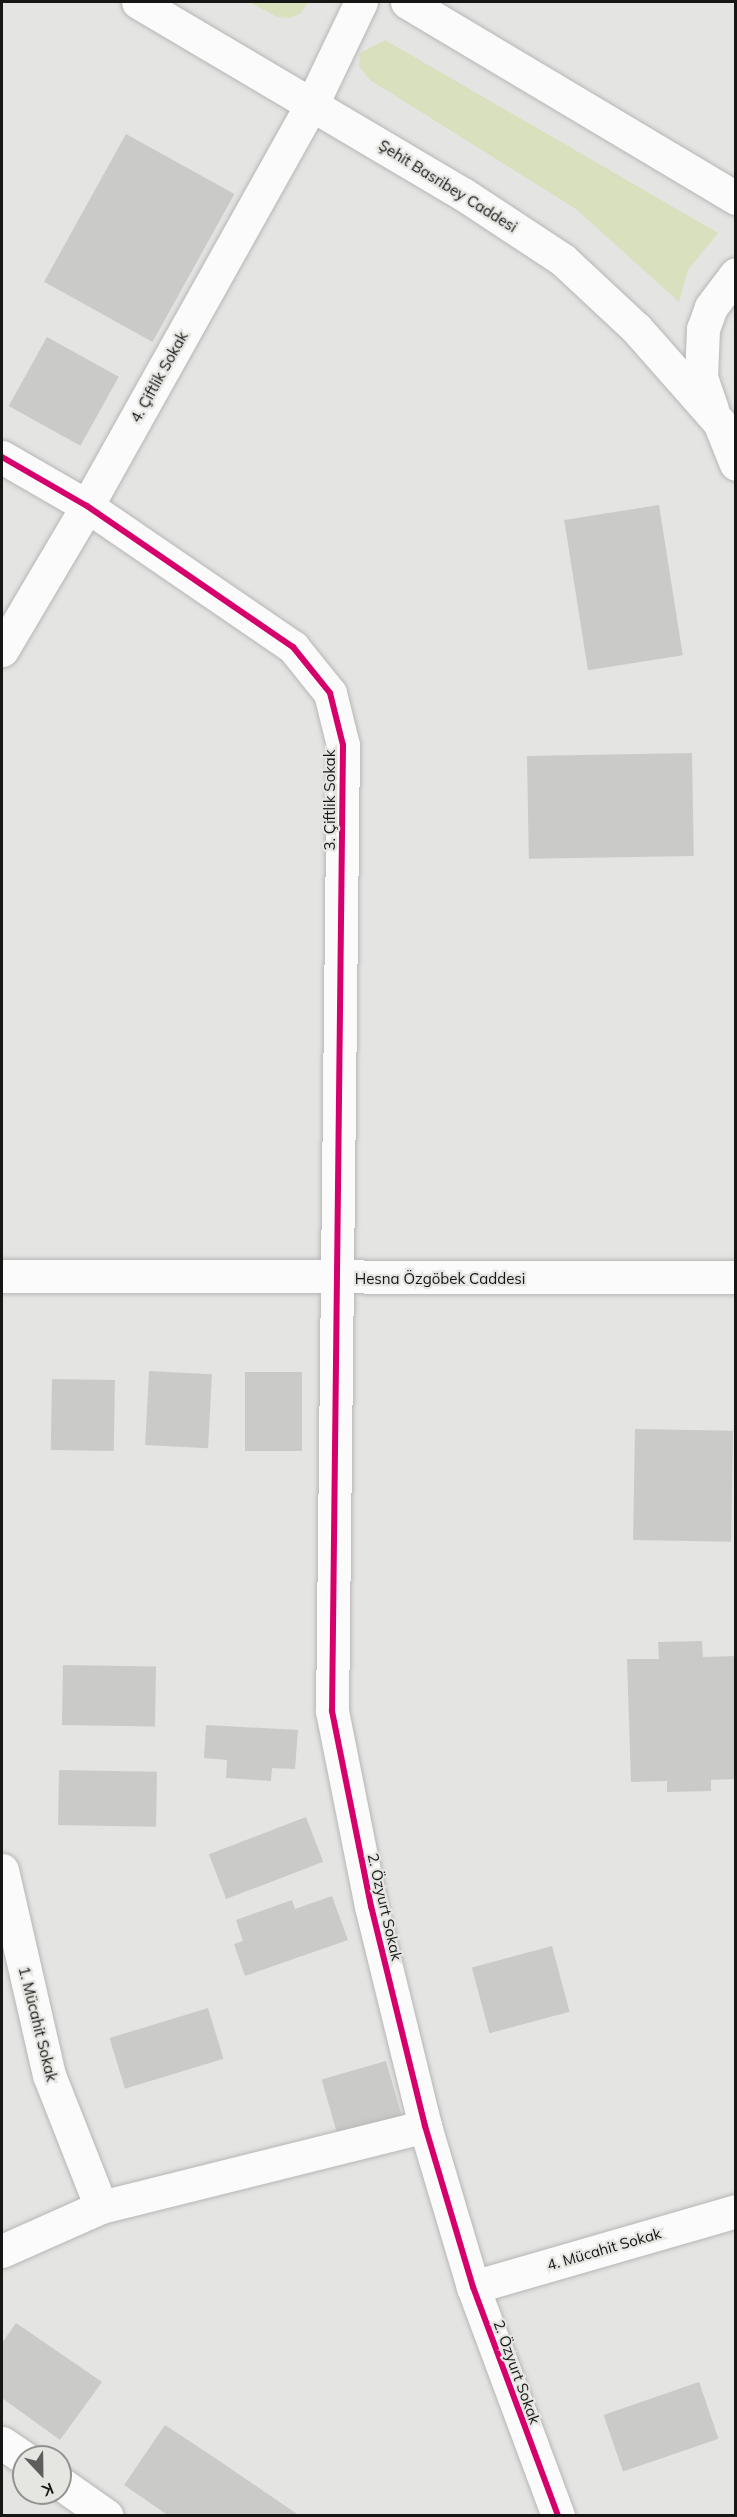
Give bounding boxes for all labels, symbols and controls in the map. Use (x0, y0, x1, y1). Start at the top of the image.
street label: Şehit Basribey Caddesi (375, 136, 521, 236)
street label: 4. Çiftlik Sokak (127, 328, 191, 426)
street label: 3. Çiftlik Sokak (321, 749, 339, 851)
street label: Hesna Özgöbek Caddesi (355, 1270, 525, 1288)
street label: 2. Özyurt Sokak (364, 1852, 406, 1962)
street label: 1. Mücahit Sokak (15, 1965, 61, 2083)
street label: 4. Mücahit Sokak (545, 2224, 663, 2274)
street label: 2. Özyurt Sokak (490, 2317, 544, 2427)
north arrow (12, 2445, 72, 2505)
text: K (39, 2479, 57, 2501)

